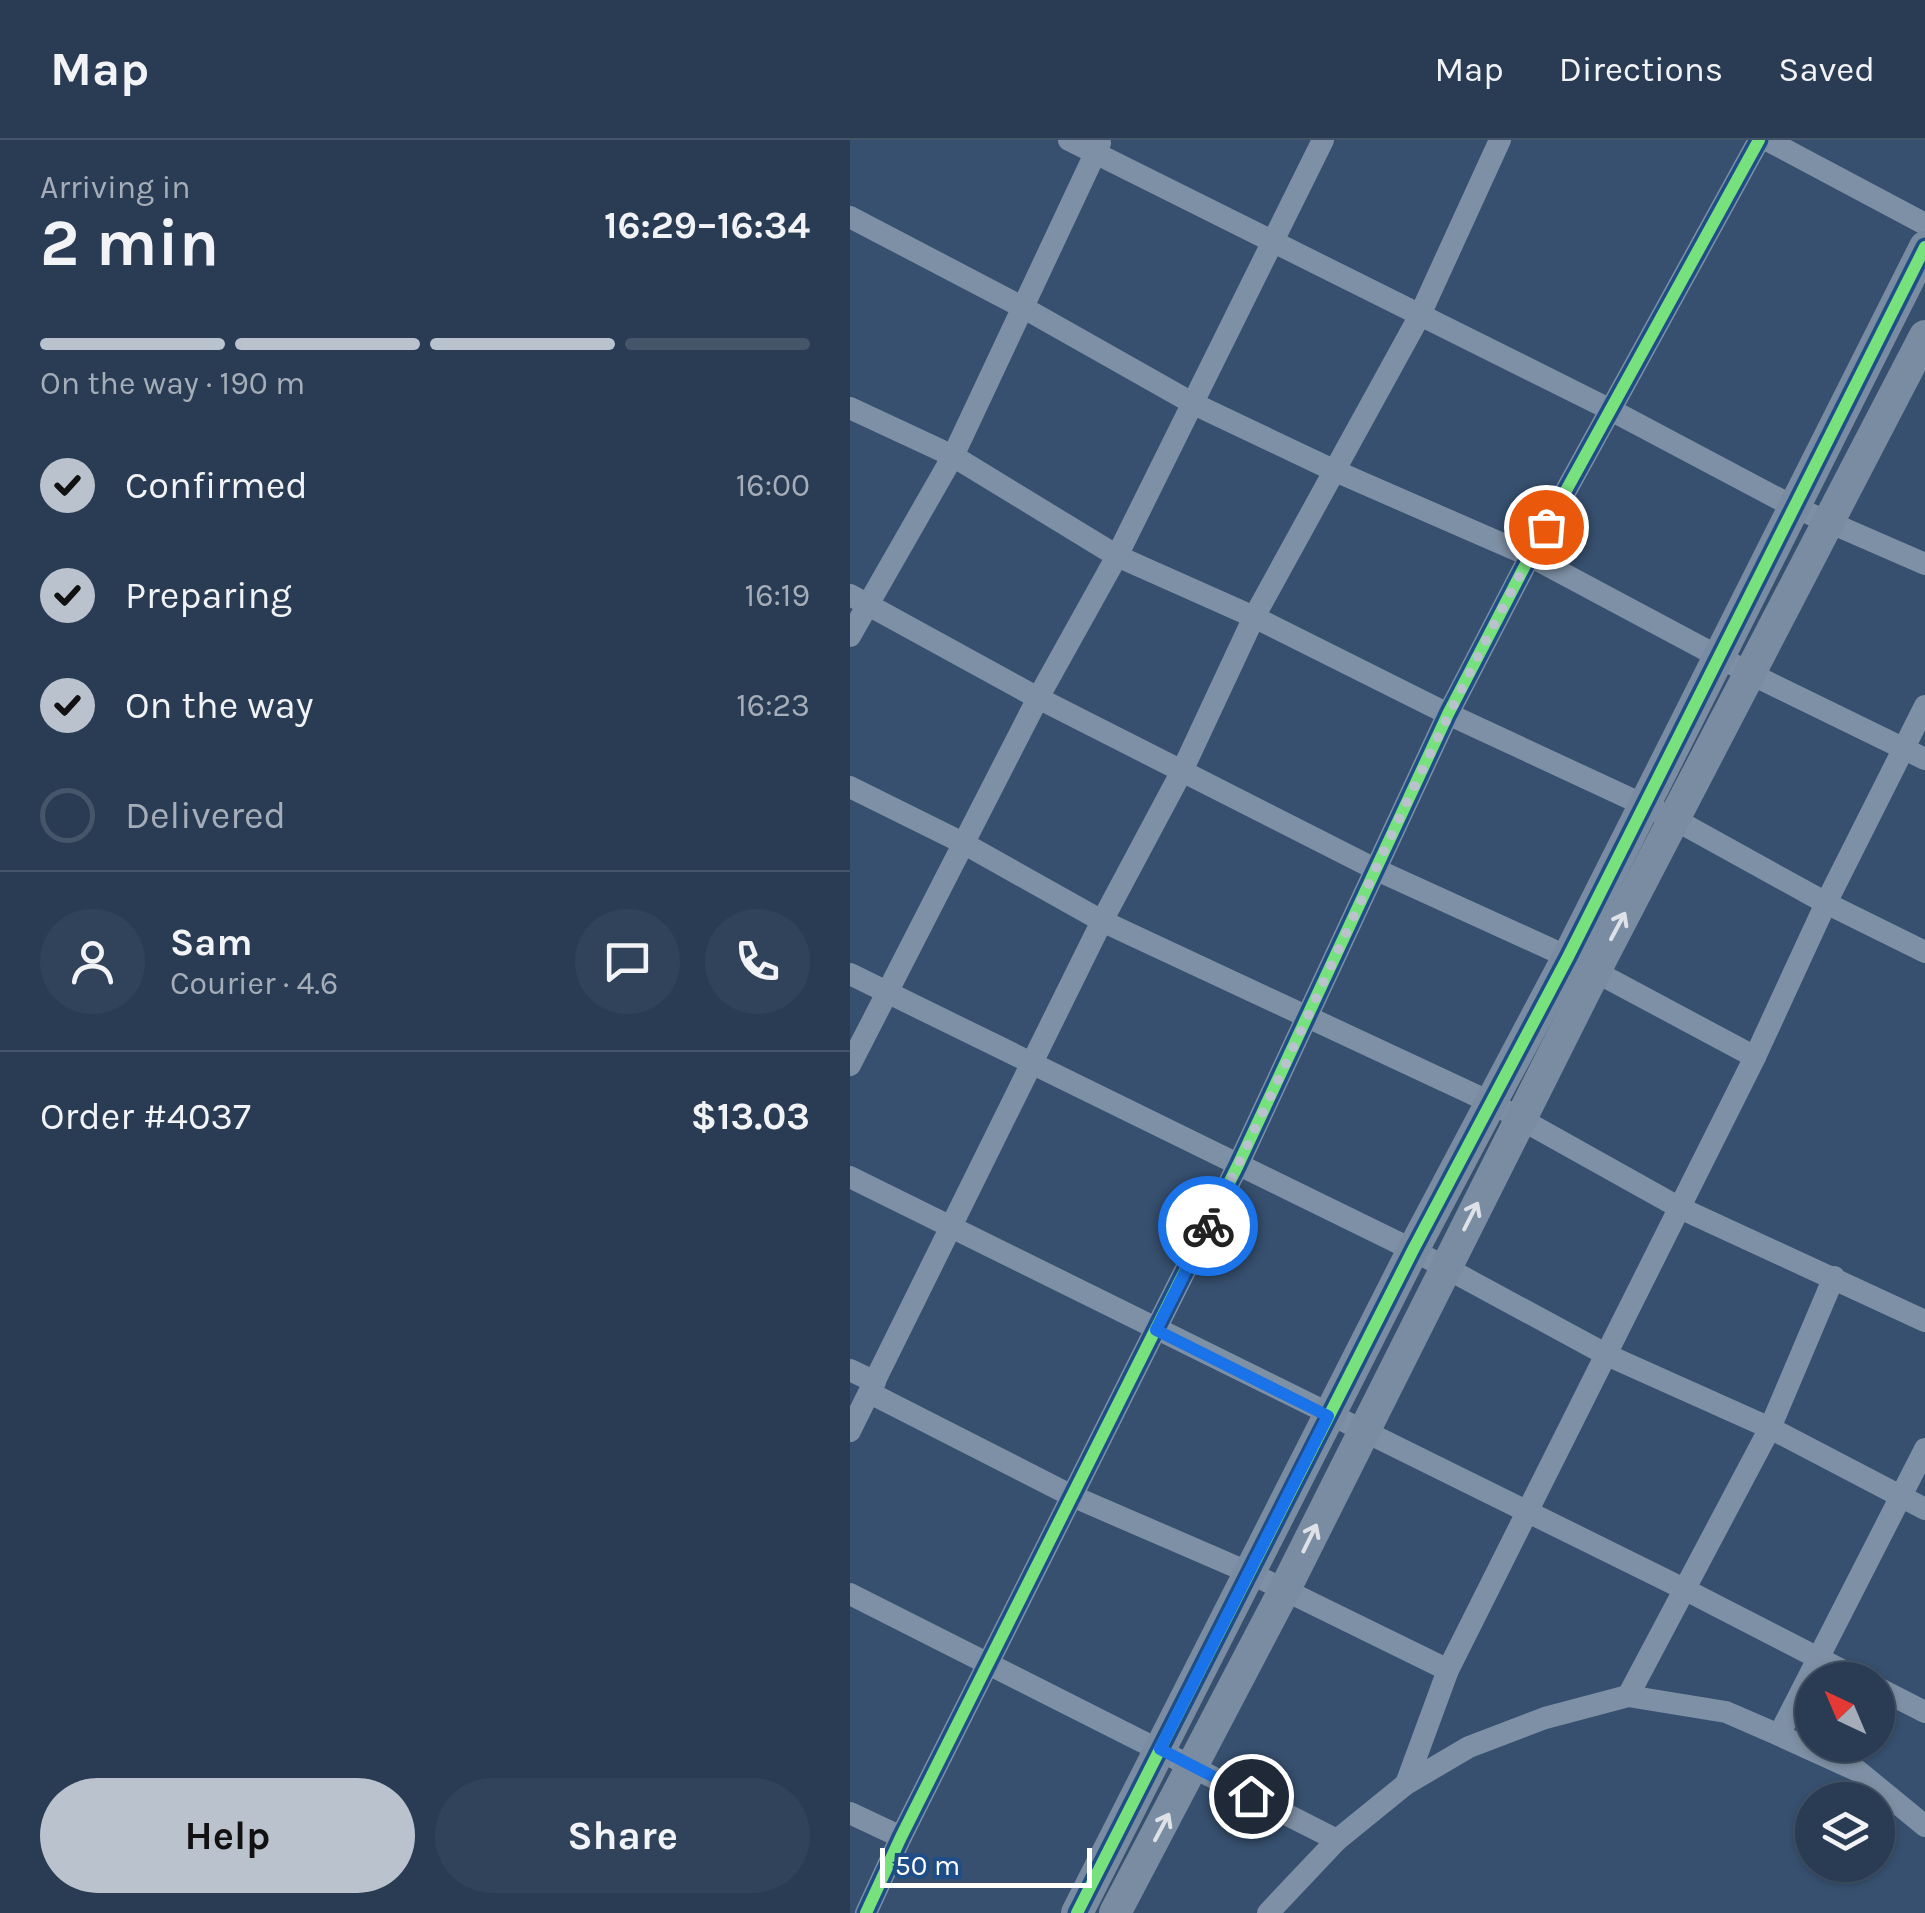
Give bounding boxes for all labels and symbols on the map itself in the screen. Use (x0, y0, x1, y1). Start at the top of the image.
pin (1504, 485, 1589, 570)
one-way arrow (1609, 912, 1628, 942)
courier (1158, 1176, 1258, 1276)
one-way arrow (1462, 1201, 1481, 1231)
one-way arrow (1301, 1524, 1320, 1553)
north arrow (1795, 1662, 1895, 1762)
pin (1209, 1754, 1294, 1839)
one-way arrow (1152, 1813, 1172, 1843)
scale bar (880, 1843, 1092, 1888)

